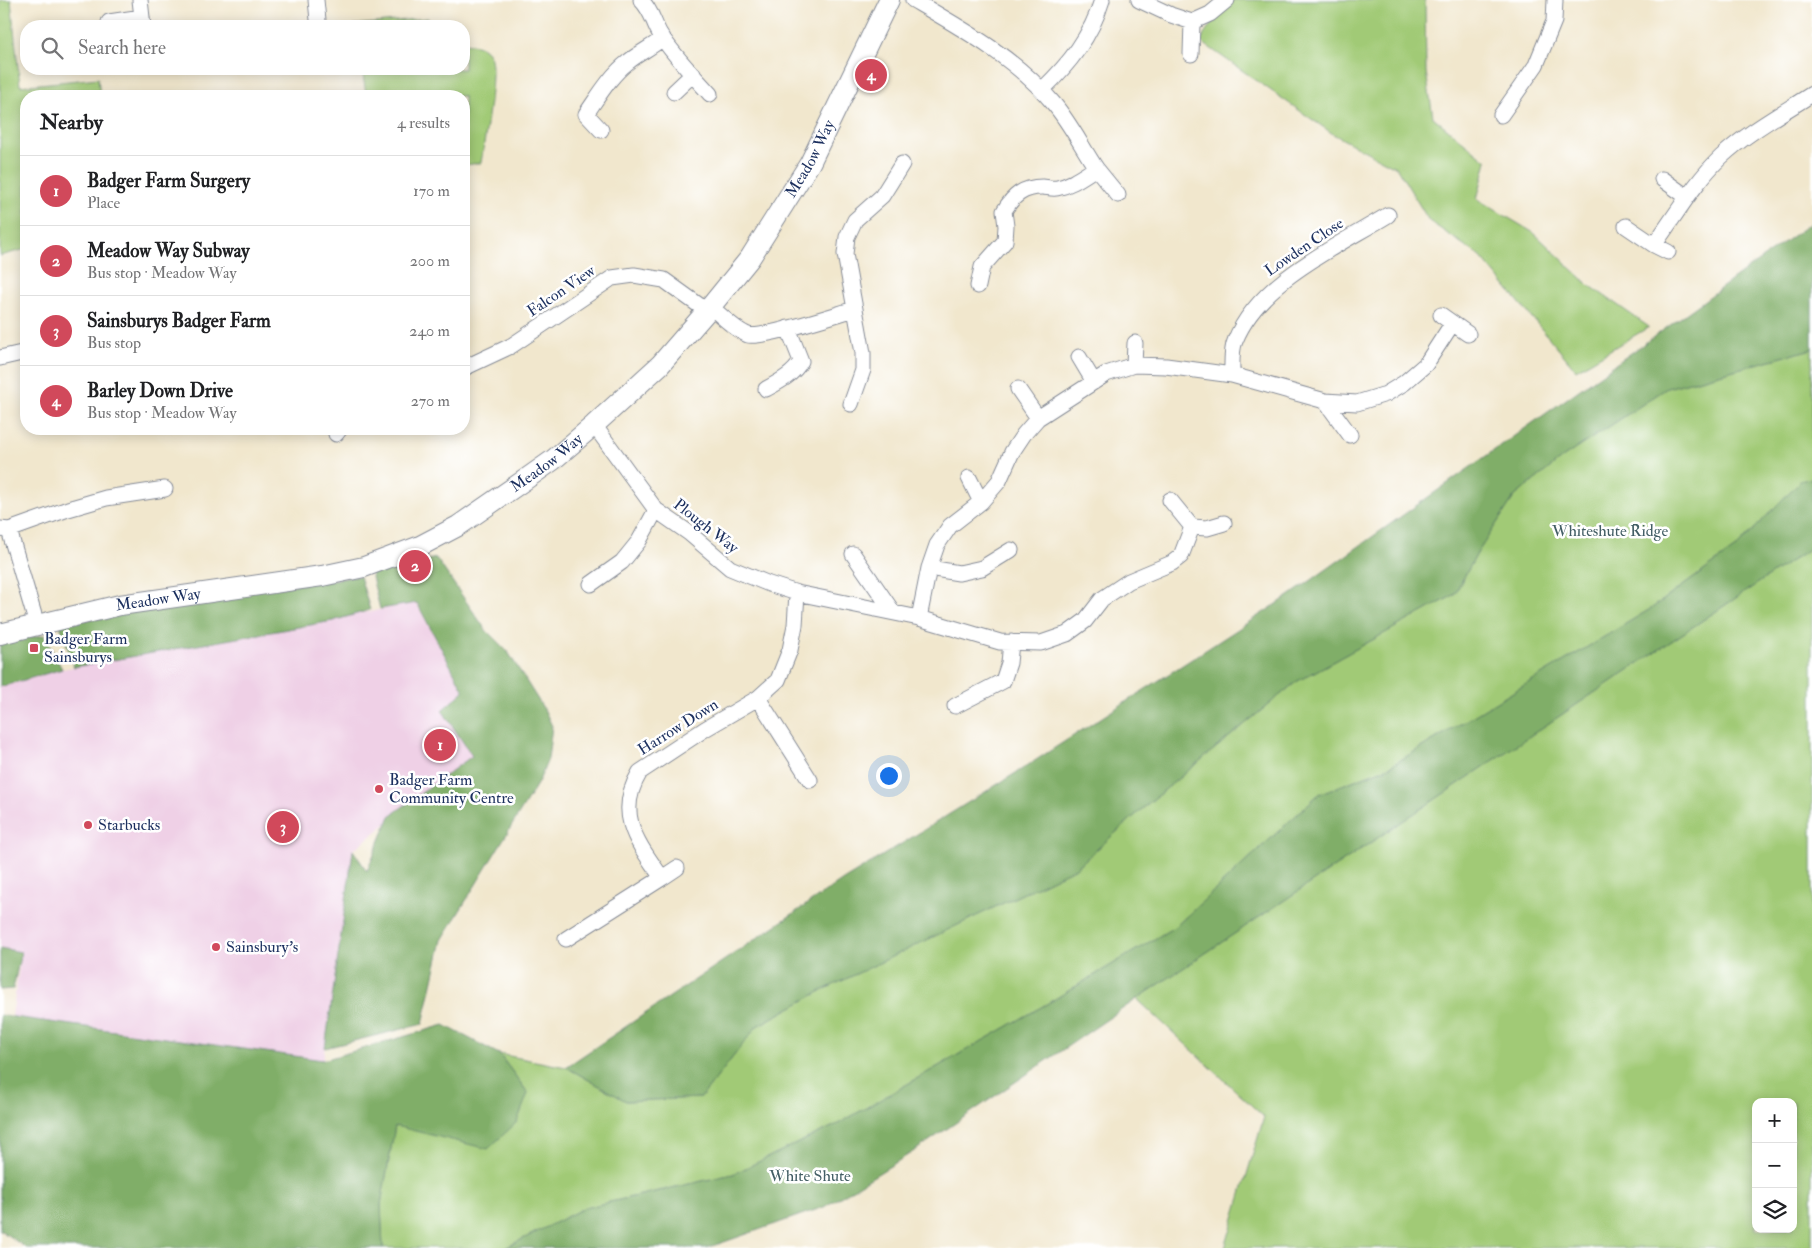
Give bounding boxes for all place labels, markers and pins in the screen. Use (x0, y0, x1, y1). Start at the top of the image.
pin: 4 (855, 56, 887, 94)
pin: 2 (399, 547, 431, 585)
place label: Badger Farm Sainsburys (44, 629, 128, 667)
marker: Badger Farm Sainsburys (28, 642, 40, 654)
pin: 1 (424, 726, 456, 764)
place label: Badger Farm Community Centre (389, 770, 514, 808)
marker: Badger Farm Community Centre (373, 783, 385, 795)
pin: 3 (267, 808, 299, 846)
place label: Starbucks (98, 815, 160, 835)
marker: Starbucks (82, 819, 94, 831)
place label: Sainsbury's (226, 937, 298, 957)
marker: Sainsbury's (210, 941, 222, 953)

